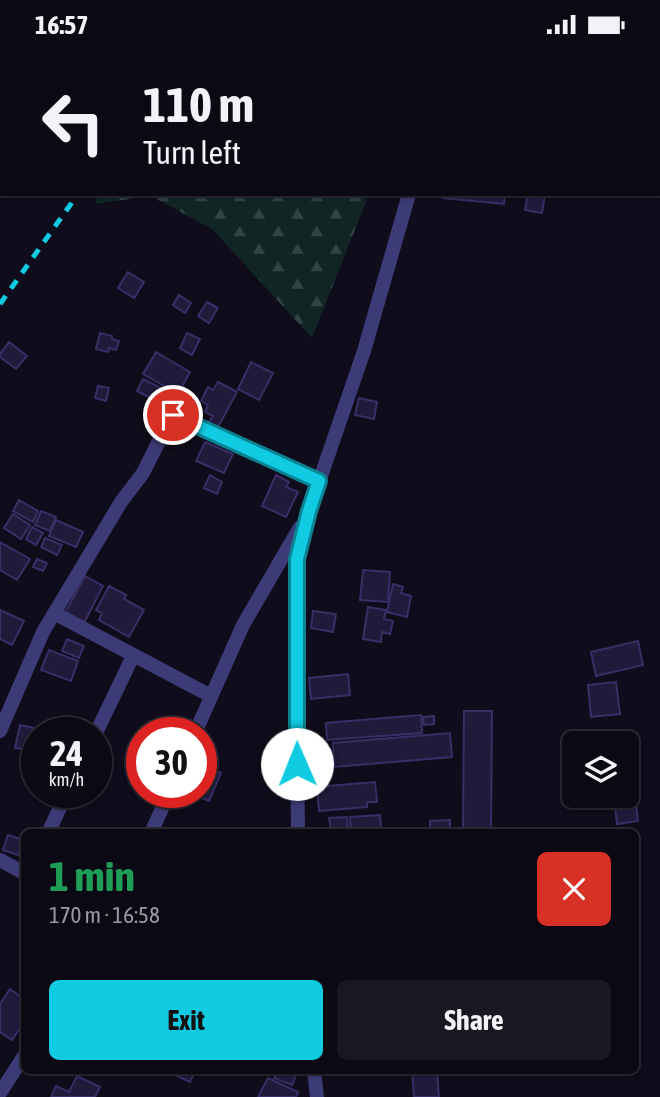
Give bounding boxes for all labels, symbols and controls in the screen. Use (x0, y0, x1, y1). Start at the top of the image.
text: 16:57 (35, 10, 89, 40)
text: 110 m (143, 76, 254, 132)
icon: left (28, 77, 119, 168)
text: Turn left (143, 134, 241, 171)
pin (143, 385, 203, 445)
icon: arrive (154, 396, 192, 434)
speed limit sign: 30 (126, 717, 217, 808)
position arrow (260, 727, 334, 801)
map controls (562, 731, 639, 808)
button: layers (562, 731, 639, 808)
text: 24 (50, 733, 83, 773)
text: km/h (49, 769, 84, 790)
text: 1 min (49, 852, 135, 900)
button: close (537, 852, 611, 926)
text: 170 m · 16:58 (49, 902, 160, 928)
button: Exit (49, 980, 323, 1060)
button: Share (337, 980, 611, 1060)

